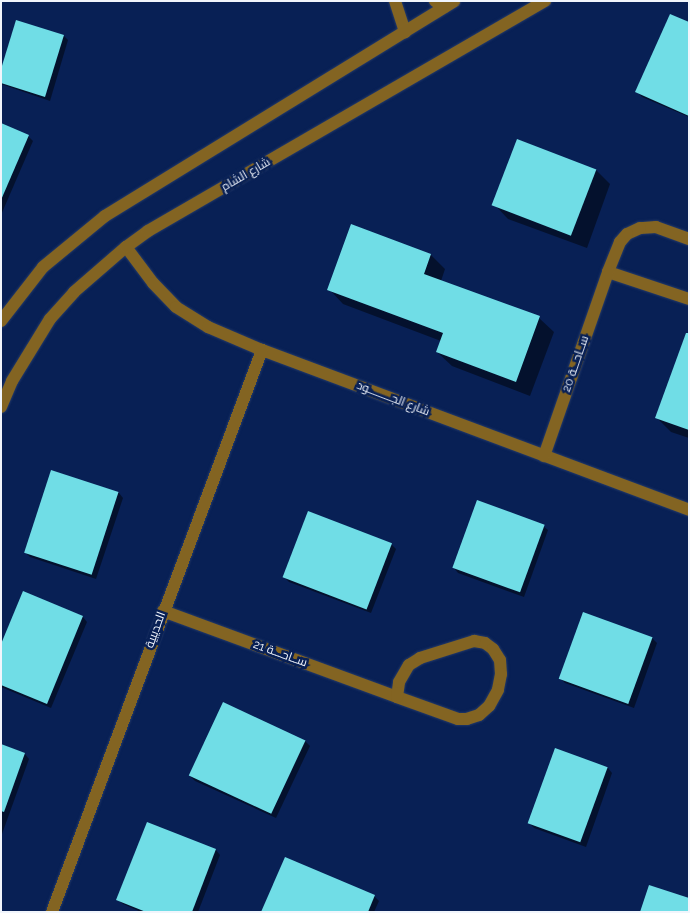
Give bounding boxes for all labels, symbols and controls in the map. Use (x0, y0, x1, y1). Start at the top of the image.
street label: شارع الشام (219, 155, 273, 195)
street label: ســاحـــة 20 (560, 334, 592, 394)
street label: شارع الجــــــــود (355, 379, 431, 419)
street label: الحديبية (143, 610, 169, 650)
street label: ســاحـــة 21 (251, 638, 309, 670)

